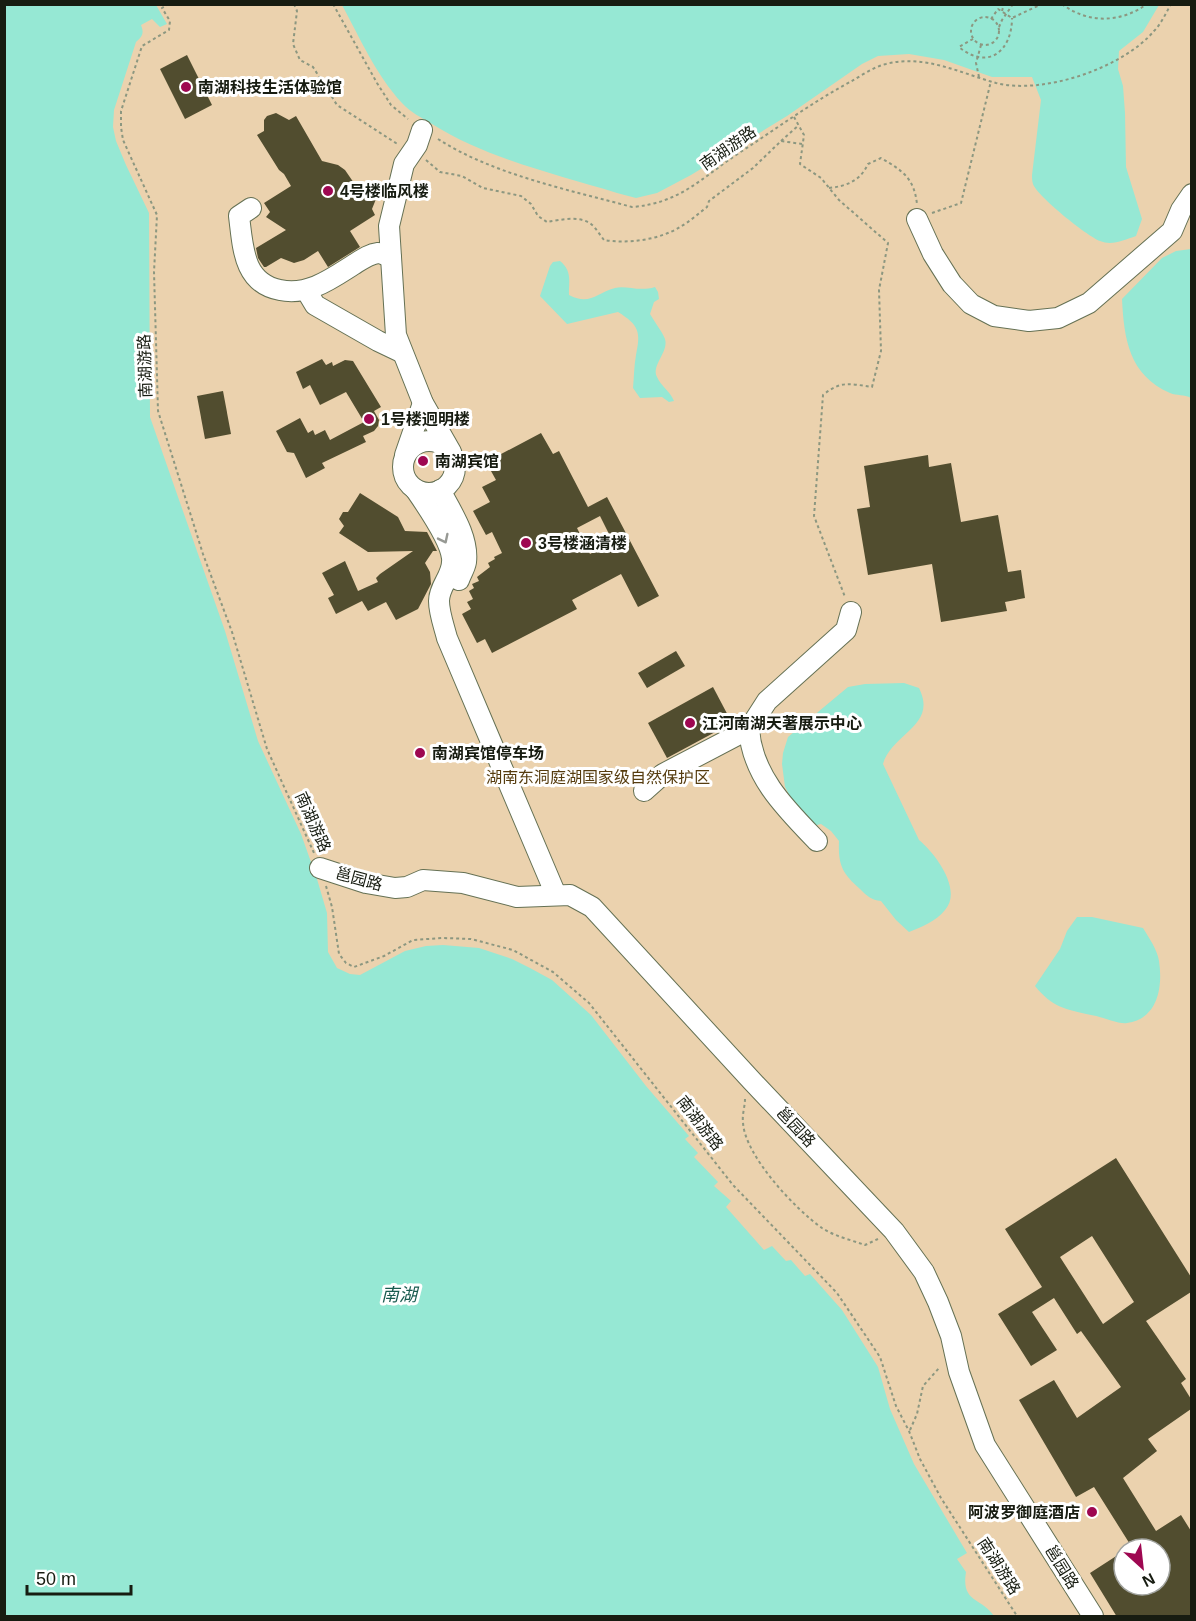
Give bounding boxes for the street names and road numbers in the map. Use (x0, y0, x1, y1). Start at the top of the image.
street label: 南湖游路 (697, 123, 759, 173)
street label: 南湖游路 (135, 334, 155, 398)
street label: 南湖游路 (292, 789, 334, 855)
street label: 邕园路 (334, 865, 384, 893)
street label: 南湖游路 (674, 1093, 726, 1153)
street label: 邕园路 (773, 1104, 819, 1150)
street label: 南湖游路 (974, 1535, 1024, 1597)
street label: 邕园路 (1042, 1542, 1082, 1592)

